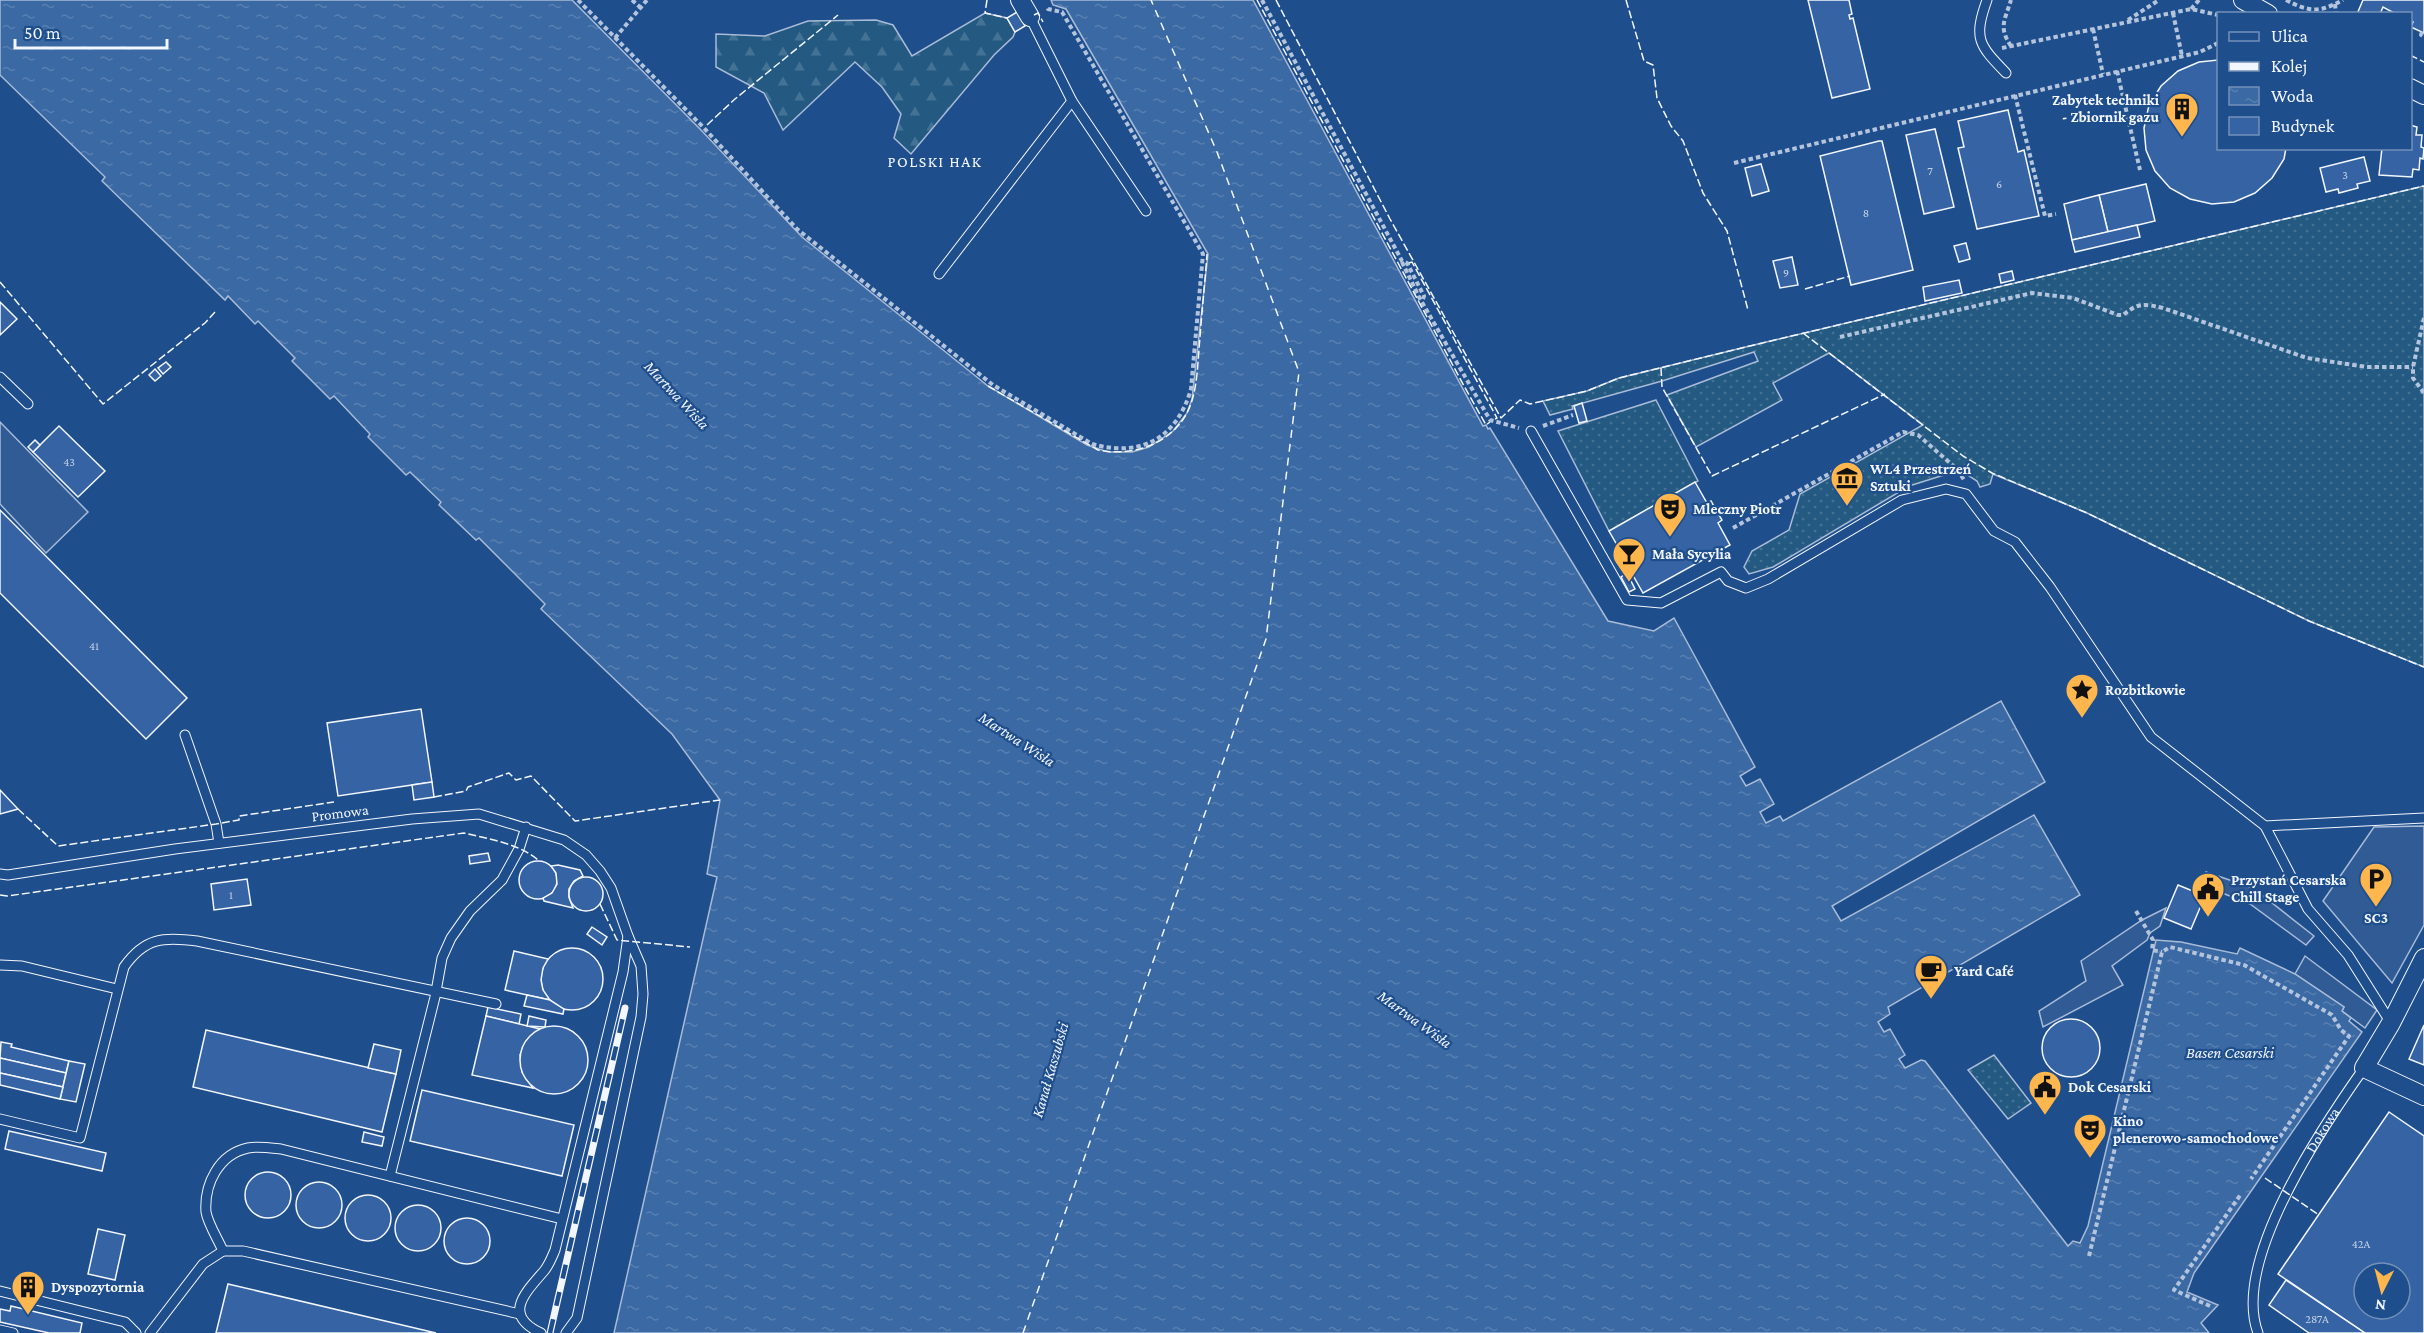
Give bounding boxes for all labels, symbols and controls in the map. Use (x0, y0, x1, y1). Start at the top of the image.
scale bar (15, 12, 166, 50)
legend (2217, 12, 2412, 150)
text: 50 m (24, 23, 61, 43)
text: Ulica (2271, 26, 2308, 46)
text: Kolej (2271, 56, 2307, 77)
text: Woda (2271, 86, 2314, 106)
building icon: Zabytek techniki - Zbiornik gazu (2164, 91, 2200, 138)
place label: Zabytek techniki - Zbiornik gazu (2052, 92, 2160, 125)
text: Budynek (2271, 116, 2335, 136)
district label: POLSKI HAK (888, 153, 982, 170)
house number: 7 (1927, 164, 1933, 178)
house number: 3 (2342, 168, 2348, 182)
house number: 6 (1996, 177, 2002, 191)
house number: 8 (1863, 206, 1869, 220)
house number: 9 (1783, 266, 1789, 280)
water label: Martwa Wisła (640, 357, 713, 433)
house number: 43 (63, 455, 75, 469)
museum icon: WL4 Przestrzeń Sztuki (1829, 460, 1865, 507)
place label: WL4 Przestrzeń Sztuki (1869, 461, 1972, 494)
theatre icon: Mleczny Piotr (1652, 491, 1688, 538)
place label: Mleczny Piotr (1693, 501, 1782, 517)
bar icon: Mała Sycylia (1611, 536, 1647, 583)
place label: Mała Sycylia (1652, 546, 1732, 562)
house number: 41 (89, 639, 99, 653)
place icon: Rozbitkowie (2064, 672, 2100, 719)
place label: Rozbitkowie (2105, 682, 2186, 698)
water label: Martwa Wisła (975, 708, 1058, 770)
street label: Promowa (311, 802, 369, 824)
parking icon: SC3 (2358, 861, 2394, 908)
public building icon: Przystań Cesarska Chill Stage (2190, 871, 2226, 918)
place label: Przystań Cesarska Chill Stage (2231, 872, 2347, 905)
house number: 1 (229, 888, 233, 902)
place label: SC3 (2364, 910, 2388, 926)
cafe icon: Yard Café (1913, 953, 1949, 1000)
place label: Yard Café (1954, 963, 2014, 979)
water label: Martwa Wisła (1374, 986, 1456, 1052)
water label: Kanał Kaszubski (1028, 1020, 1072, 1119)
water label: Basen Cesarski (2186, 1044, 2275, 1061)
public building icon: Dok Cesarski (2027, 1069, 2063, 1116)
place label: Dok Cesarski (2068, 1079, 2152, 1095)
street label: Dokowa (2303, 1104, 2343, 1155)
theatre icon: Kino plenerowo-samochodowe (2072, 1112, 2108, 1159)
place label: Kino plenerowo-samochodowe (2113, 1113, 2279, 1146)
house number: 42A (2352, 1237, 2370, 1251)
north arrow (2352, 1261, 2412, 1321)
building icon: Dyspozytornia (10, 1269, 46, 1316)
place label: Dyspozytornia (51, 1279, 145, 1295)
text: N (2374, 1296, 2387, 1314)
house number: 287A (2305, 1312, 2329, 1326)

